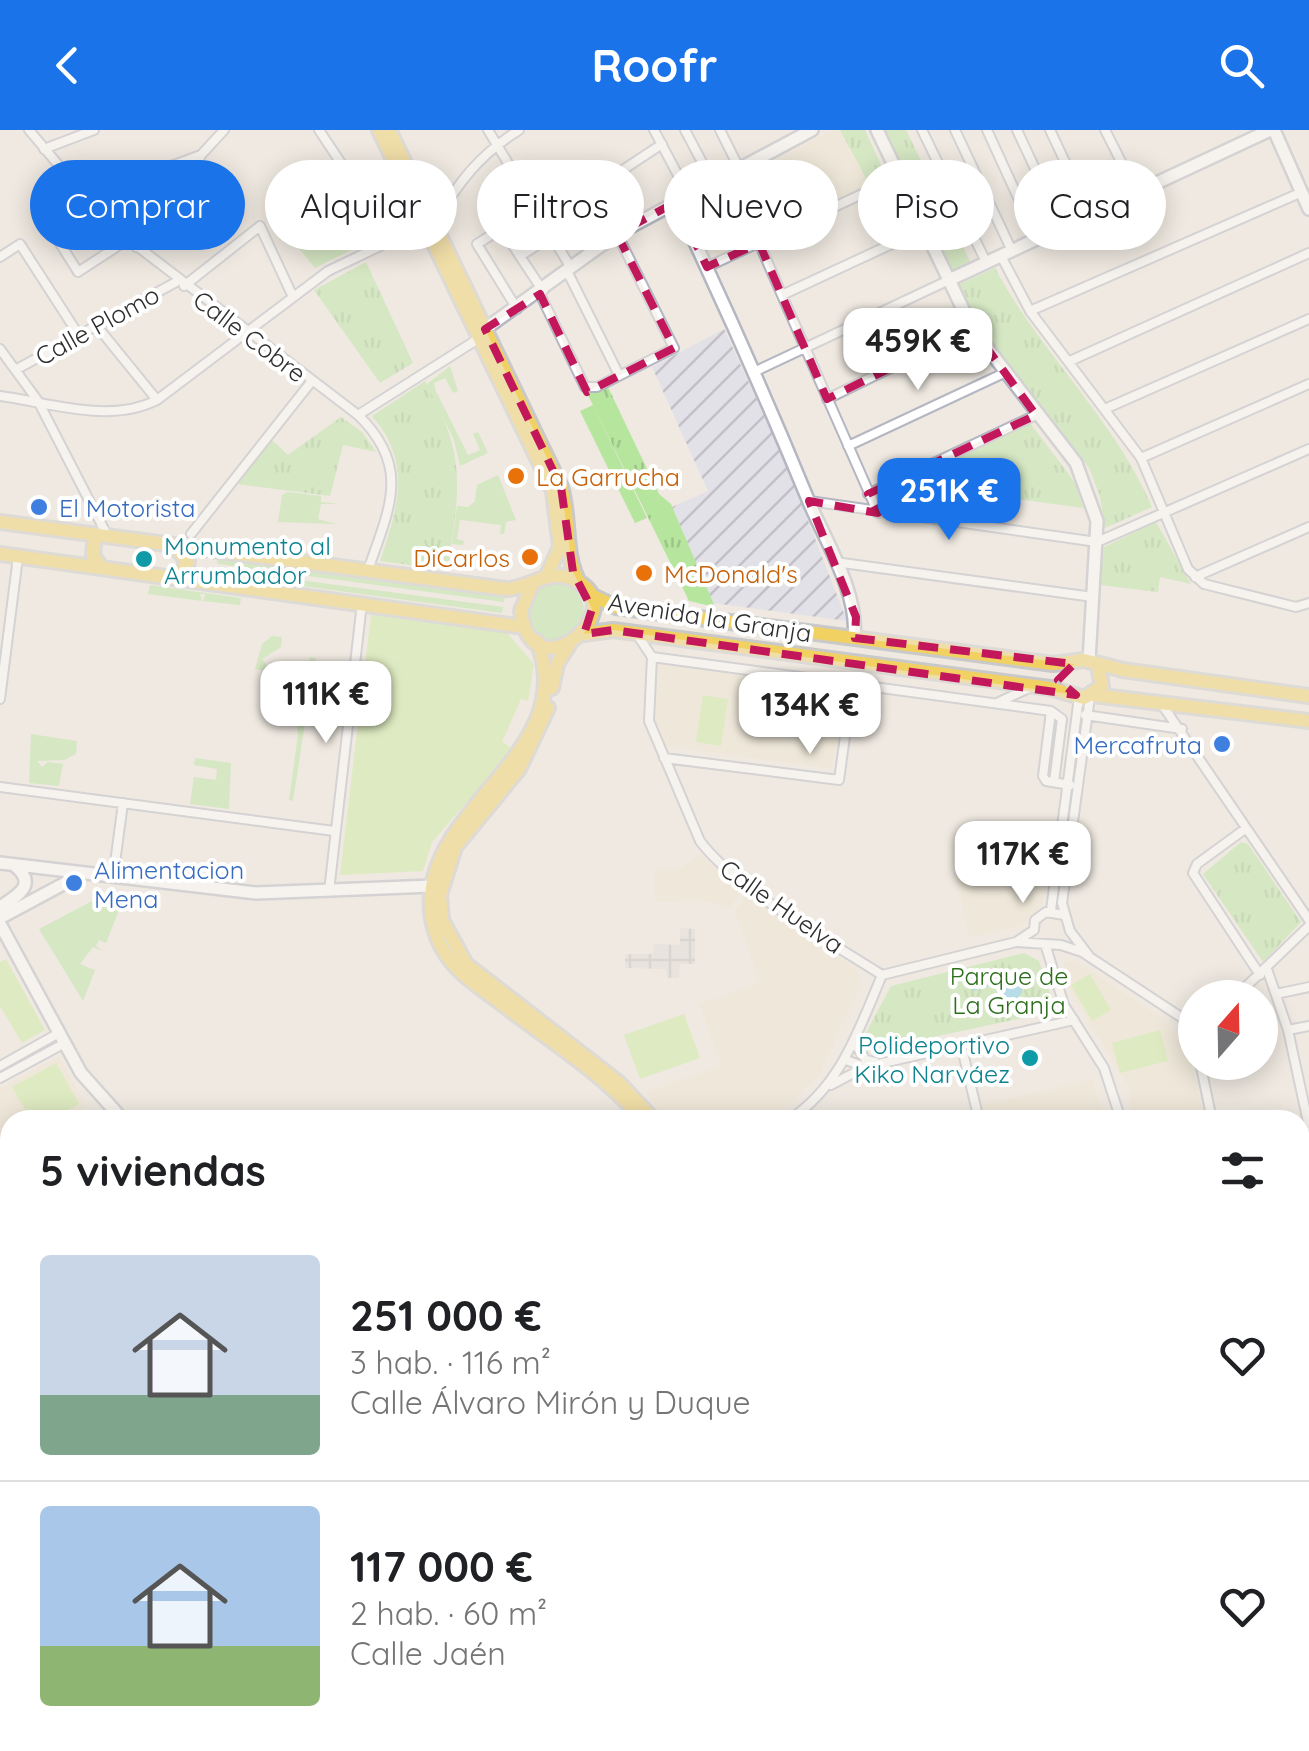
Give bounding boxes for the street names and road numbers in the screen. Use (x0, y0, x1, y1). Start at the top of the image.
street label: Calle Plomo (30, 278, 164, 372)
street label: Calle Cobre (187, 283, 313, 389)
street label: Avenida la Granja (606, 586, 814, 648)
street label: Calle Huelva (714, 852, 850, 960)

